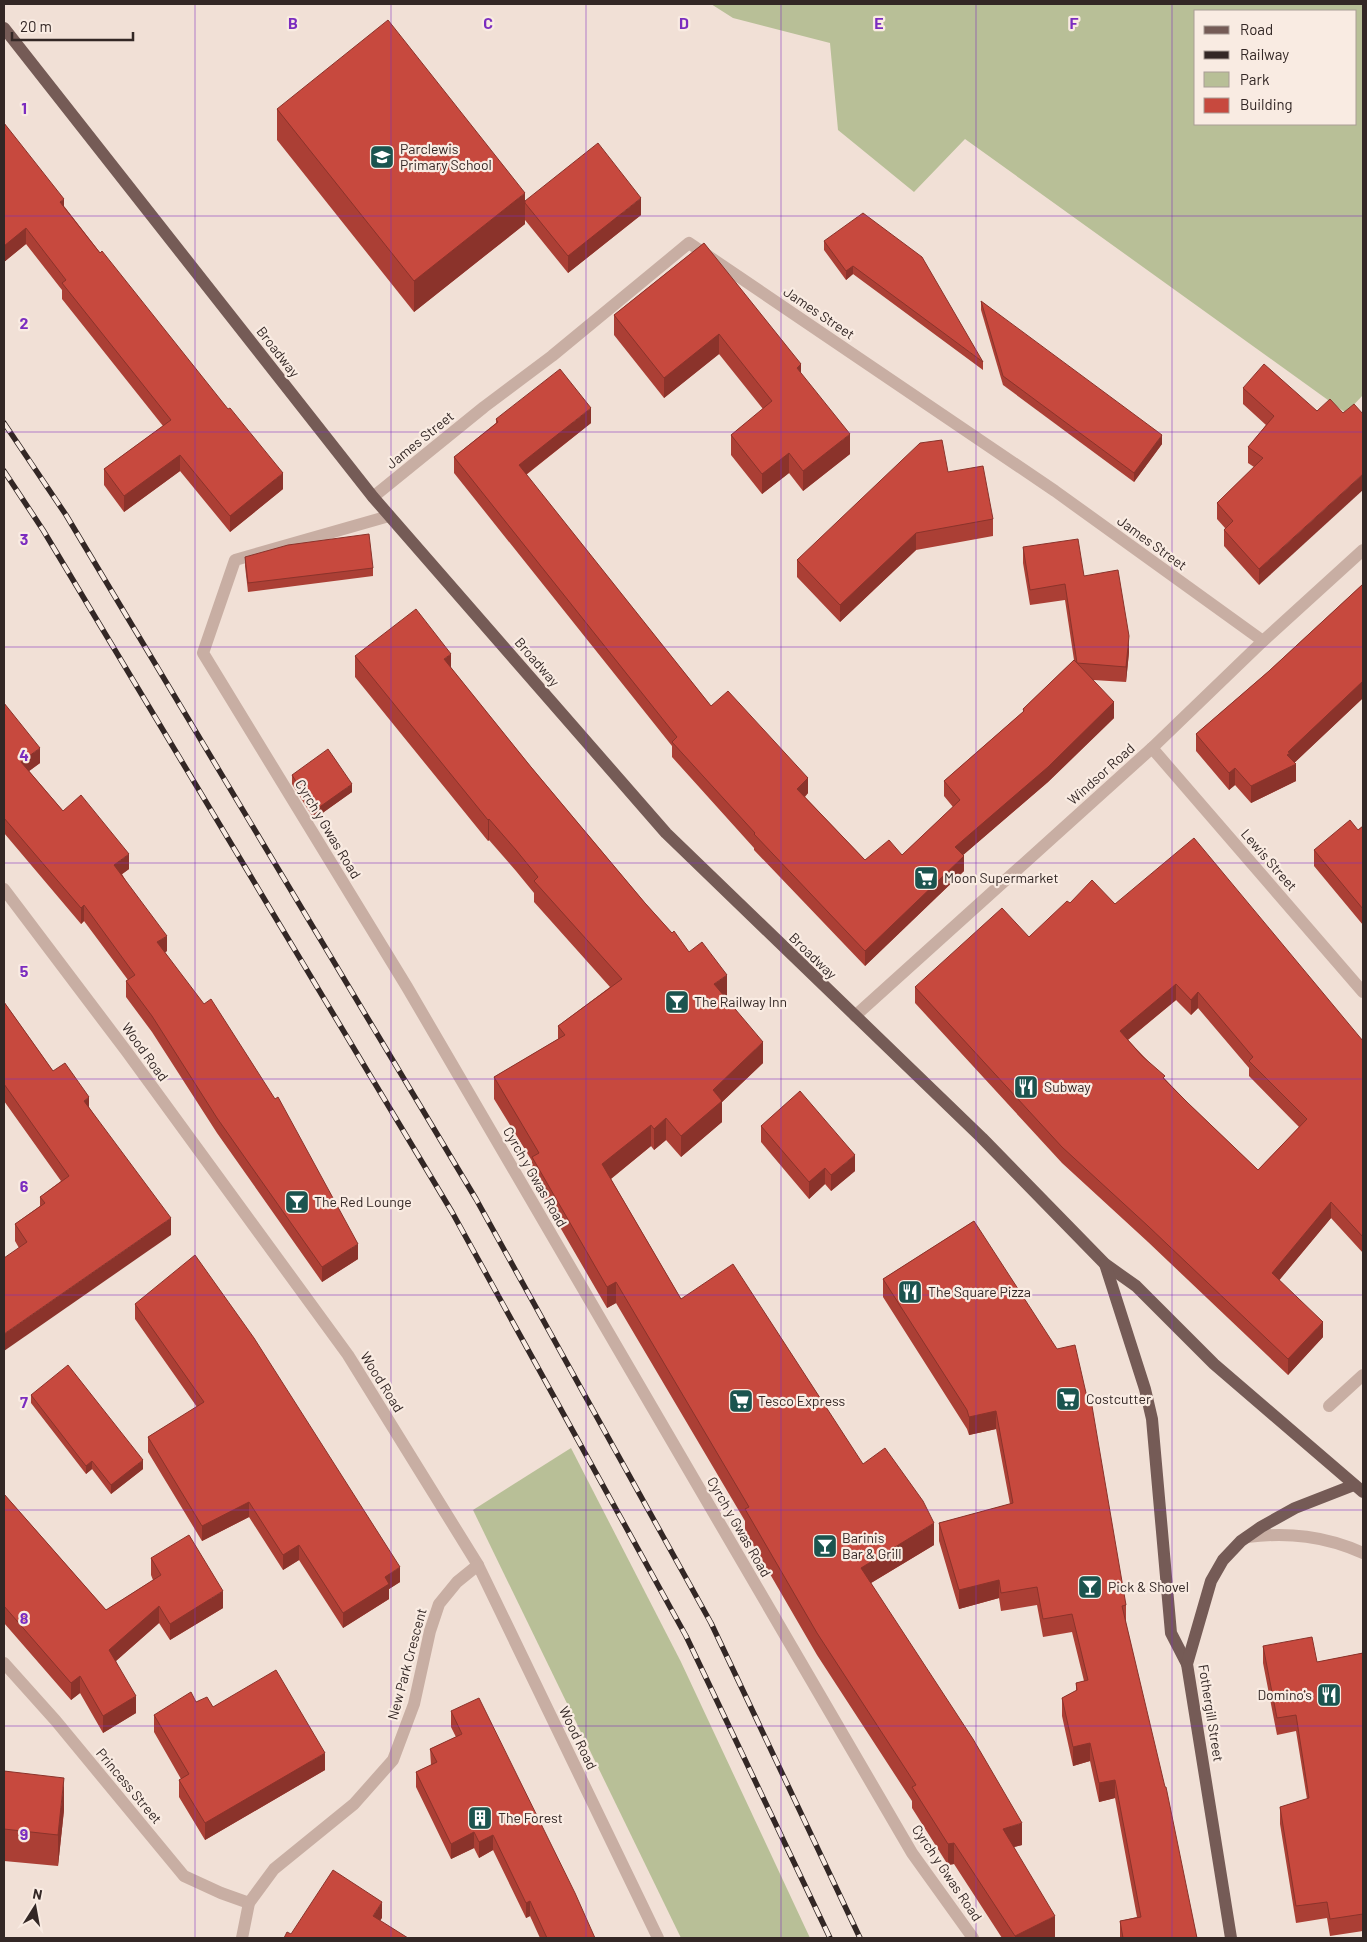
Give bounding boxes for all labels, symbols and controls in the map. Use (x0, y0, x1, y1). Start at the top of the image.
scale bar (12, 10, 134, 42)
legend (1194, 10, 1357, 125)
text: B (288, 13, 298, 32)
text: C (483, 13, 493, 32)
text: D (679, 13, 689, 32)
text: E (874, 13, 884, 32)
text: F (1070, 13, 1079, 32)
text: 20 m (20, 17, 52, 35)
text: Road (1240, 20, 1273, 38)
text: Railway (1240, 45, 1289, 63)
text: Park (1240, 70, 1270, 88)
text: Building (1240, 95, 1293, 113)
text: 1 (21, 98, 27, 117)
place label: Parclewis Primary School (400, 140, 492, 173)
school or university icon: Parclewis Primary School (369, 144, 395, 170)
street label: James Street (781, 283, 858, 343)
text: 2 (20, 313, 29, 332)
street label: Broadway (253, 323, 304, 381)
street label: James Street (383, 407, 457, 472)
street label: James Street (1114, 512, 1190, 574)
text: 3 (20, 529, 28, 548)
street label: Broadway (511, 634, 564, 690)
street label: Windsor Road (1064, 739, 1138, 808)
text: 4 (19, 745, 29, 764)
street label: Cyrch y Gwas Road (292, 776, 365, 882)
street label: Lewis Street (1238, 825, 1301, 894)
supermarket icon: Moon Supermarket (913, 865, 939, 891)
place label: Moon Supermarket (944, 869, 1059, 886)
street label: Broadway (786, 929, 841, 983)
text: 5 (20, 961, 29, 980)
bar icon: The Railway Inn (664, 989, 690, 1015)
place label: The Railway Inn (694, 993, 787, 1010)
street label: Wood Road (118, 1019, 172, 1084)
restaurant icon: Subway (1013, 1074, 1039, 1100)
place label: Subway (1044, 1078, 1091, 1095)
street label: Cyrch y Gwas Road (500, 1124, 571, 1230)
text: 6 (20, 1176, 29, 1195)
bar icon: The Red Lounge (284, 1189, 310, 1215)
place label: The Red Lounge (314, 1193, 412, 1210)
restaurant icon: The Square Pizza (897, 1279, 923, 1305)
place label: The Square Pizza (928, 1283, 1031, 1300)
street label: Wood Road (357, 1348, 408, 1415)
supermarket icon: Costcutter (1055, 1386, 1081, 1412)
supermarket icon: Tesco Express (728, 1388, 754, 1414)
place label: Costcutter (1086, 1390, 1151, 1407)
text: 7 (20, 1392, 28, 1411)
place label: Tesco Express (758, 1392, 845, 1409)
street label: Cyrch y Gwas Road (704, 1474, 775, 1580)
place label: Barinis Bar & Grill (842, 1529, 901, 1562)
bar icon: Barinis Bar & Grill (812, 1533, 838, 1559)
bar icon: Pick & Shovel (1077, 1574, 1103, 1600)
place label: Pick & Shovel (1108, 1578, 1189, 1595)
street label: New Park Crescent (383, 1606, 430, 1722)
text: 8 (20, 1608, 29, 1627)
street label: Fothergill Street (1195, 1663, 1228, 1763)
restaurant icon: Domino's (1316, 1682, 1342, 1708)
place label: Domino's (1257, 1686, 1312, 1703)
street label: Wood Road (556, 1703, 601, 1772)
street label: Princess Street (93, 1744, 166, 1827)
building icon: The Forest (467, 1805, 493, 1831)
place label: The Forest (498, 1809, 563, 1826)
street label: Cyrch y Gwas Road (909, 1821, 986, 1924)
text: 9 (20, 1824, 28, 1843)
north arrow (10, 1882, 60, 1932)
text: N (31, 1885, 44, 1903)

